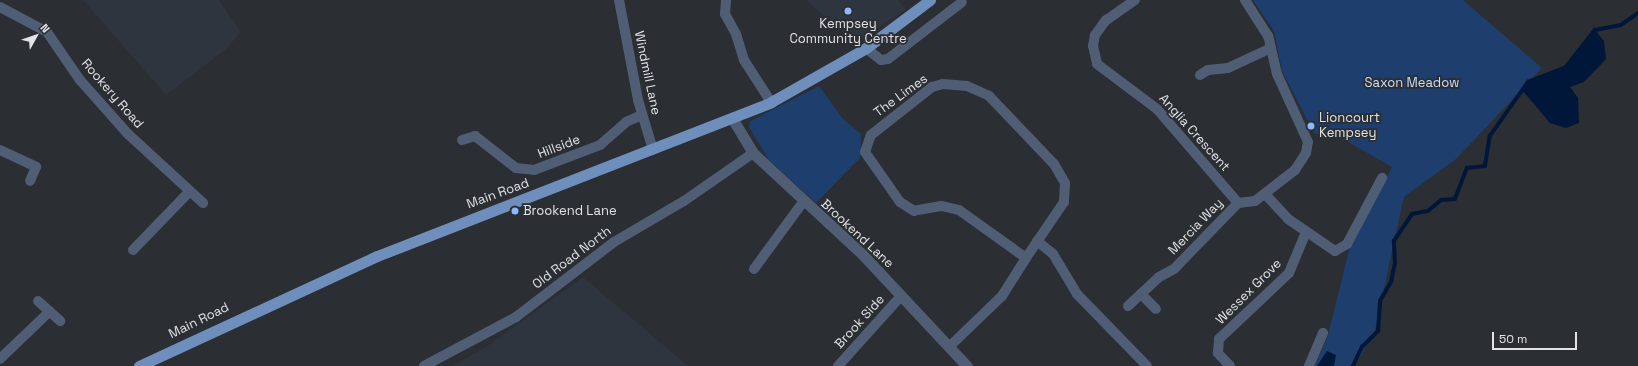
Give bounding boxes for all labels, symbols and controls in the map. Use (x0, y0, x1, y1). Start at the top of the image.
marker: Kempsey Community Centre (843, 6, 853, 16)
north arrow (16, 16, 56, 56)
place label: Kempsey Community Centre (789, 17, 907, 48)
text: N (37, 21, 53, 36)
street label: Windmill Lane (631, 30, 663, 116)
street label: Rookery Road (78, 56, 146, 132)
street label: The Limes (871, 71, 931, 121)
park label: Saxon Meadow (1364, 75, 1460, 91)
street label: Anglia Crescent (1155, 91, 1233, 175)
place label: Lioncourt Kempsey (1319, 111, 1380, 142)
marker: Lioncourt Kempsey (1306, 121, 1316, 131)
street label: Hillside (536, 132, 582, 162)
street label: Main Road (465, 176, 531, 212)
street label: Brookend Lane (817, 196, 897, 272)
street label: Mercia Way (1165, 196, 1227, 258)
place label: Brookend Lane (523, 203, 617, 219)
marker: Brookend Lane (510, 206, 520, 216)
street label: Old Road North (530, 223, 614, 293)
street label: Wessex Grove (1213, 256, 1285, 328)
street label: Brook Side (832, 292, 888, 352)
street label: Main Road (166, 300, 232, 342)
scale bar (1494, 324, 1579, 350)
text: 50 m (1499, 331, 1527, 347)

